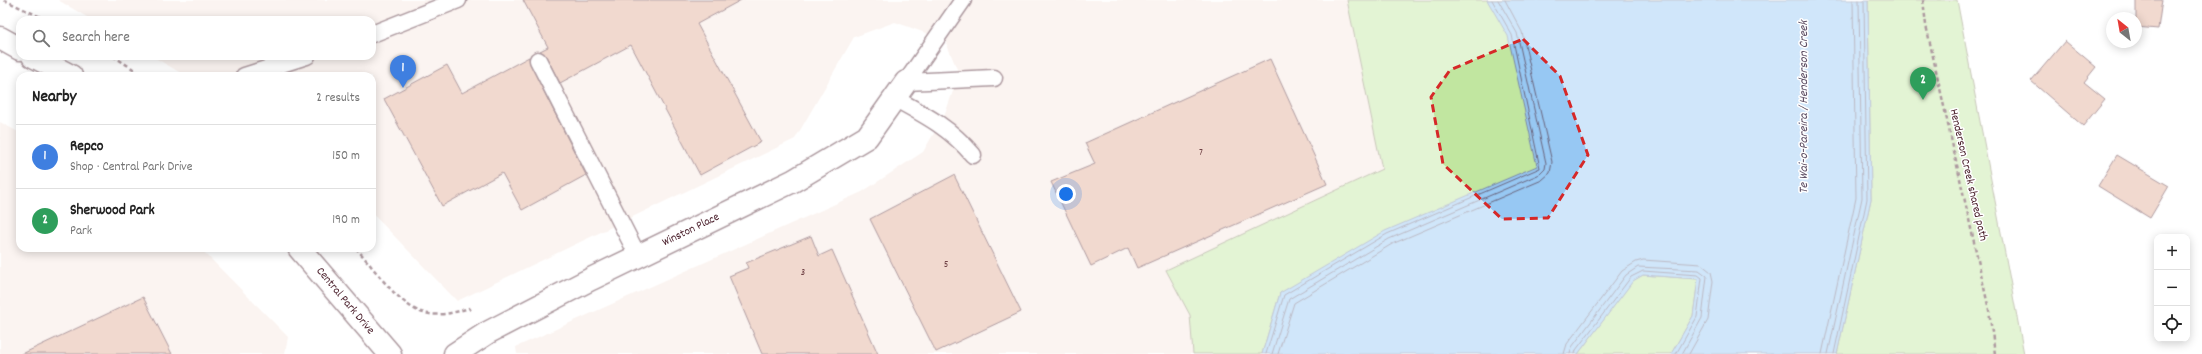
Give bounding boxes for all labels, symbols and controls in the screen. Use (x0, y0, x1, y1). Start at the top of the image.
north arrow (2106, 12, 2142, 48)
search box (16, 16, 376, 60)
water label: Te Wai-o-Pareira / Henderson Creek (1795, 19, 1814, 194)
icon: search (30, 27, 52, 49)
text: Search here (62, 27, 130, 49)
pin: 1 (390, 55, 416, 88)
pin: 2 (1910, 67, 1936, 100)
text: Nearby (32, 86, 76, 110)
text: 2 results (316, 89, 360, 108)
street label: Henderson Creek shared path (1945, 107, 1991, 243)
text: Repco (70, 136, 104, 158)
house number: 7 (1199, 146, 1203, 160)
text: 1 (44, 147, 46, 166)
text: 150 m (332, 147, 360, 166)
text: Shop · Central Park Drive (70, 158, 193, 177)
your location (1056, 184, 1076, 204)
text: Sherwood Park (70, 200, 155, 222)
street label: Winston Place (660, 209, 722, 251)
text: 2 (42, 211, 48, 230)
text: 190 m (332, 211, 360, 230)
text: Park (70, 222, 92, 241)
map controls (2154, 234, 2190, 342)
button: + (2154, 234, 2190, 270)
house number: 5 (944, 258, 949, 272)
street label: Central Park Drive (312, 264, 378, 338)
house number: 3 (801, 266, 805, 280)
button: − (2154, 270, 2190, 306)
button: locate (2154, 306, 2190, 342)

